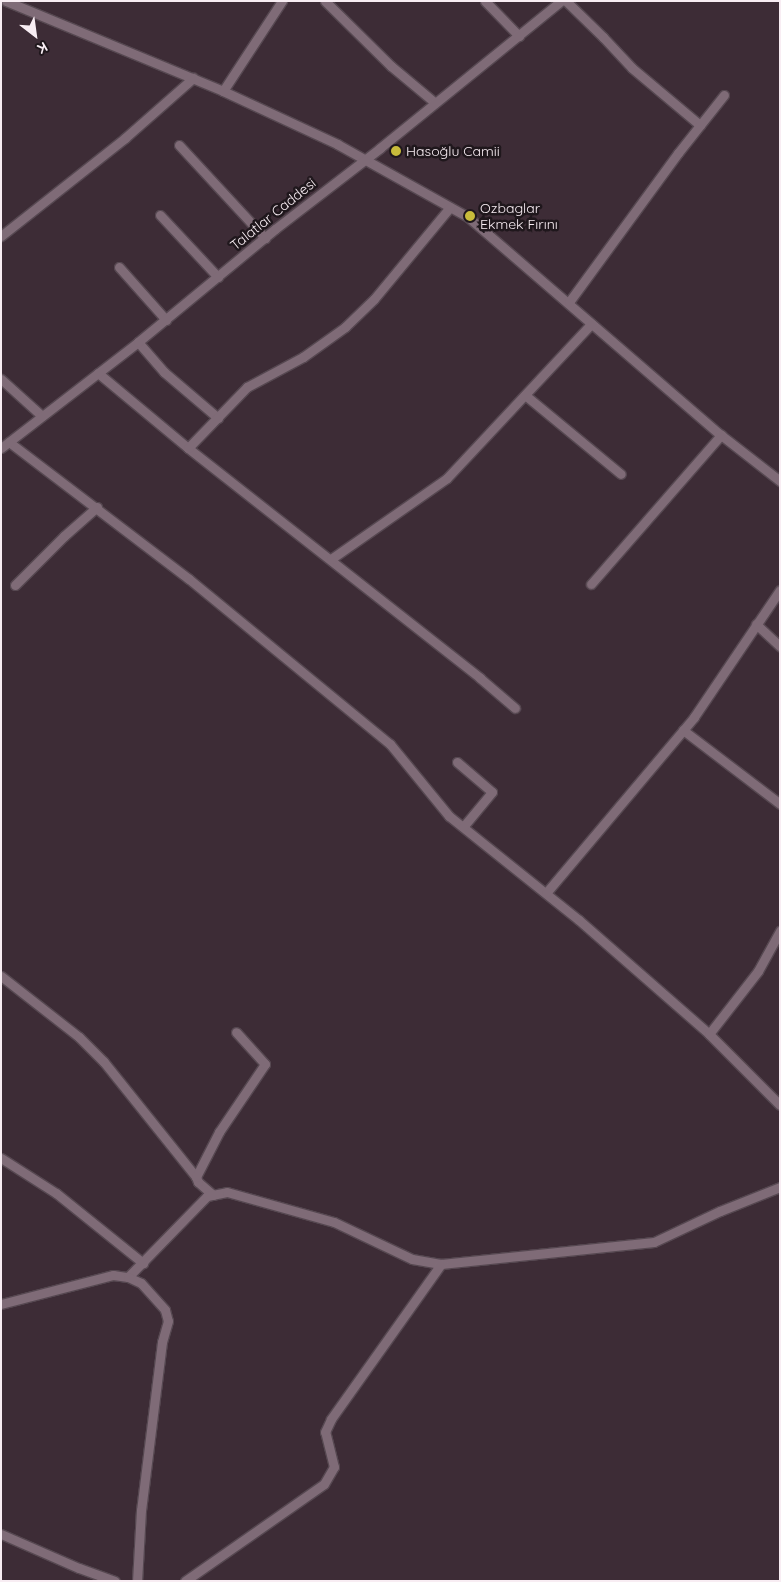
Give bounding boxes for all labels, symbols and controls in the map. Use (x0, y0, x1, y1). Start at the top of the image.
north arrow (10, 10, 60, 60)
text: K (34, 38, 51, 58)
place label: Hasoğlu Camii (406, 143, 500, 159)
marker: Hasoğlu Camii (390, 145, 402, 157)
street label: Talatlar Caddesi (227, 174, 319, 254)
place label: Ozbaglar Ekmek Fırını (480, 200, 558, 232)
marker: Ozbaglar Ekmek Fırını (464, 210, 476, 222)

